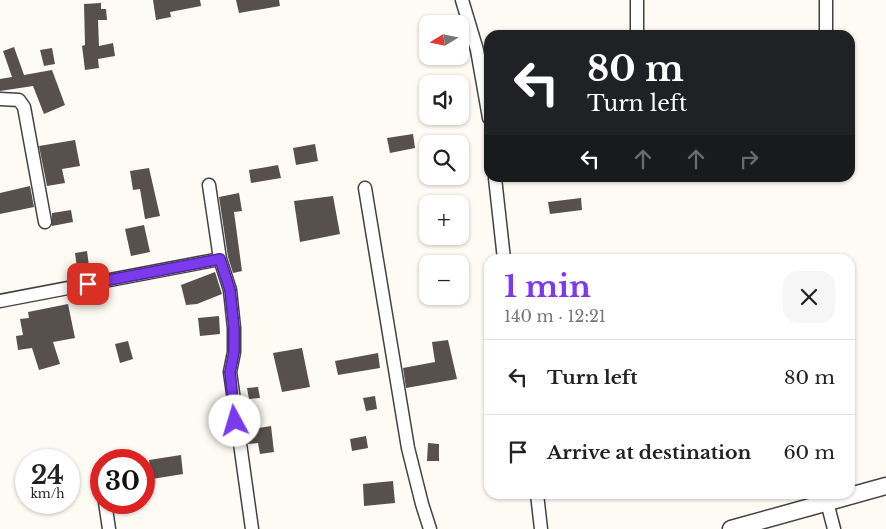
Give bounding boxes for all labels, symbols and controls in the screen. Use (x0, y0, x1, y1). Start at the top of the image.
north arrow (419, 15, 469, 65)
map controls (419, 15, 469, 305)
text: 80 m (587, 47, 684, 90)
icon: left (504, 50, 569, 115)
button: sound (419, 75, 469, 125)
text: Turn left (587, 90, 687, 117)
button: search (419, 135, 469, 185)
icon: left (576, 145, 604, 173)
icon: ahead (629, 145, 657, 173)
icon: ahead (682, 145, 710, 173)
icon: right (735, 145, 763, 173)
button: + (419, 195, 469, 245)
button: − (419, 255, 469, 305)
pin (67, 263, 109, 305)
text: 1 min (504, 268, 591, 305)
icon: arrive (74, 270, 102, 298)
button: close (783, 271, 835, 323)
text: 140 m · 12:21 (504, 306, 606, 326)
icon: left (504, 363, 532, 391)
text: Turn left (547, 366, 638, 389)
text: 80 m (784, 366, 835, 389)
position arrow (208, 394, 260, 446)
icon: arrive (504, 438, 532, 466)
text: Arrive at destination (547, 441, 751, 464)
text: 60 m (783, 441, 835, 464)
speed limit sign: 30 (90, 449, 155, 514)
text: 24 (31, 460, 64, 491)
text: km/h (30, 486, 65, 501)

